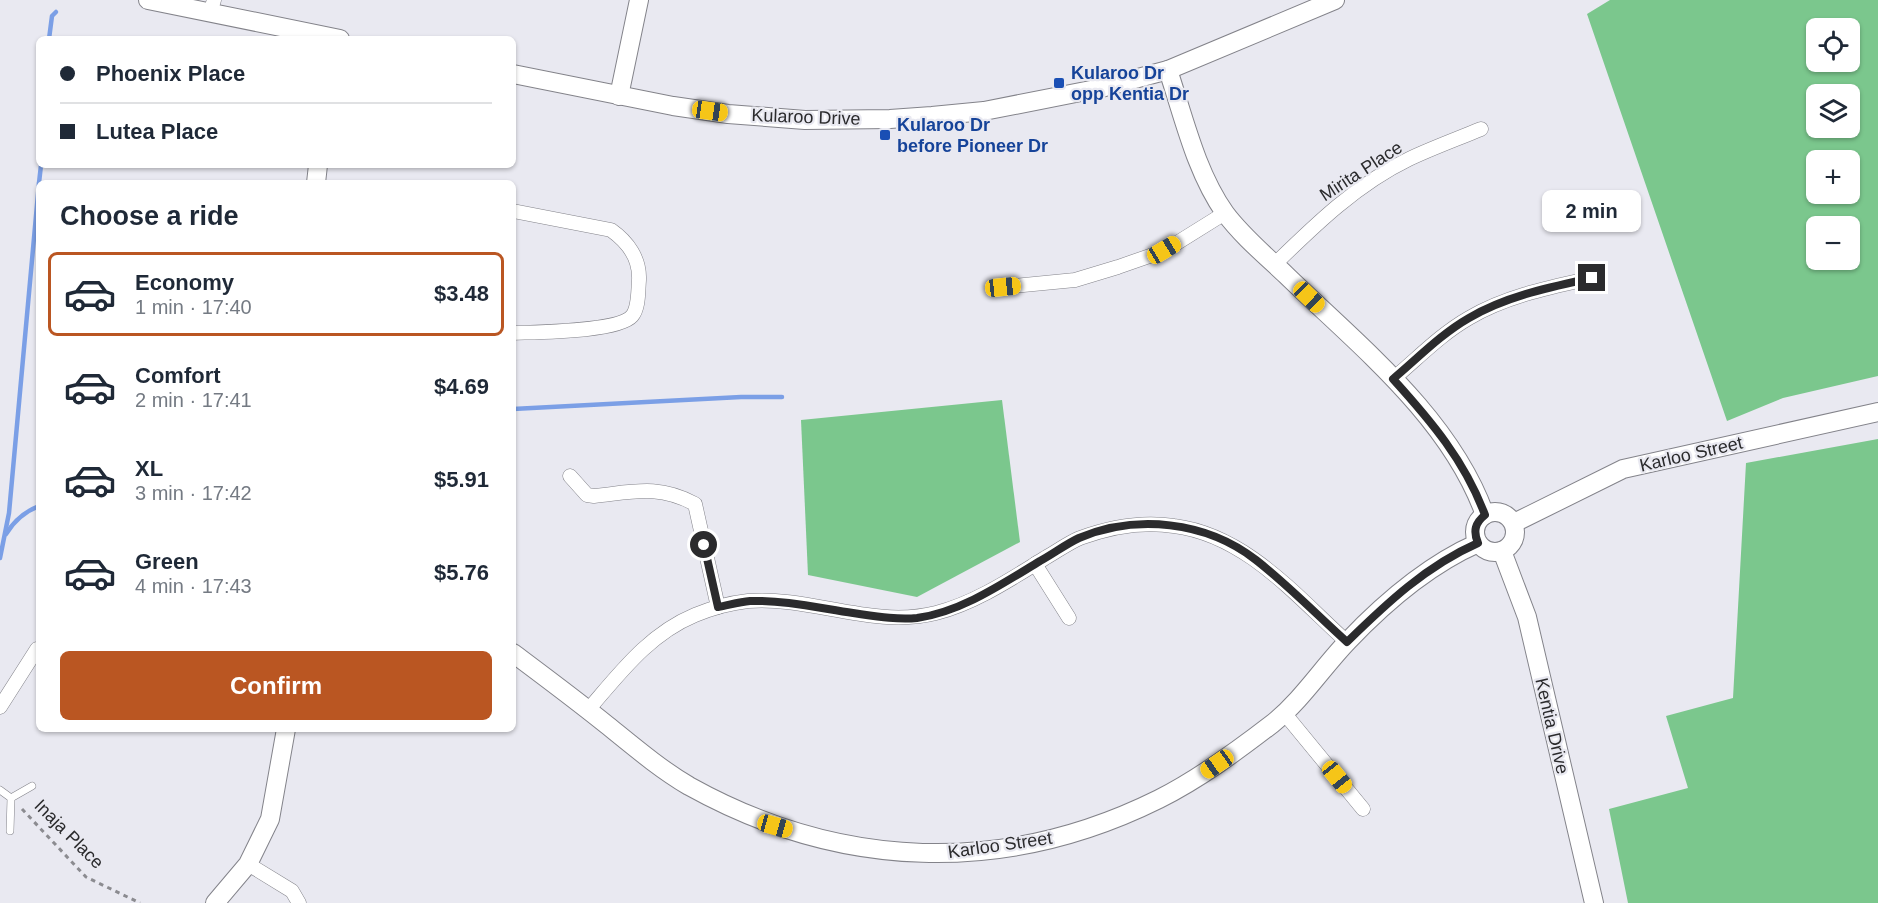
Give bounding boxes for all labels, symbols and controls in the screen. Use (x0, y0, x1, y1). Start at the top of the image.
map controls (1806, 18, 1860, 270)
button: locate (1806, 18, 1860, 72)
text: Phoenix Place (96, 61, 245, 86)
place label: Kularoo Dr opp Kentia Dr (1071, 63, 1189, 104)
marker: Kularoo Dr opp Kentia Dr (1052, 76, 1066, 90)
button: layers (1806, 84, 1860, 138)
car (691, 100, 729, 122)
street label: Kularoo Drive (751, 105, 861, 129)
place label: Kularoo Dr before Pioneer Dr (897, 115, 1048, 156)
text: Lutea Place (96, 119, 218, 144)
marker: Kularoo Dr before Pioneer Dr (878, 128, 892, 142)
street label: Mirita Place (1316, 137, 1406, 205)
button: + (1806, 150, 1860, 204)
callout: 2 min (1542, 191, 1642, 233)
text: 2 min (1565, 200, 1618, 222)
text: Choose a ride (60, 201, 239, 231)
button: − (1806, 216, 1860, 270)
car (1144, 233, 1184, 267)
route end (1578, 264, 1605, 291)
icon: car (63, 267, 117, 321)
text: Economy (135, 270, 234, 295)
car (984, 276, 1022, 298)
car (1290, 278, 1328, 316)
text: $3.48 (434, 281, 489, 306)
text: 1 min · 17:40 (135, 296, 252, 318)
icon: car (63, 360, 117, 414)
text: Comfort (135, 363, 221, 388)
text: $4.69 (434, 374, 489, 399)
text: 2 min · 17:41 (135, 389, 252, 411)
street label: Karloo Street (1638, 432, 1744, 476)
icon: car (63, 453, 117, 507)
text: XL (135, 456, 163, 481)
text: $5.91 (434, 467, 489, 492)
text: 3 min · 17:42 (135, 482, 252, 504)
route start (690, 531, 717, 558)
icon: car (63, 546, 117, 600)
text: Green (135, 549, 199, 574)
text: $5.76 (434, 560, 489, 585)
text: 4 min · 17:43 (135, 575, 252, 597)
button: Confirm (60, 651, 492, 720)
street label: Kentia Drive (1531, 676, 1573, 776)
car (1197, 746, 1237, 782)
car (1319, 757, 1355, 797)
street label: Inaja Place (30, 795, 108, 873)
car (755, 812, 795, 840)
street label: Karloo Street (947, 828, 1053, 862)

